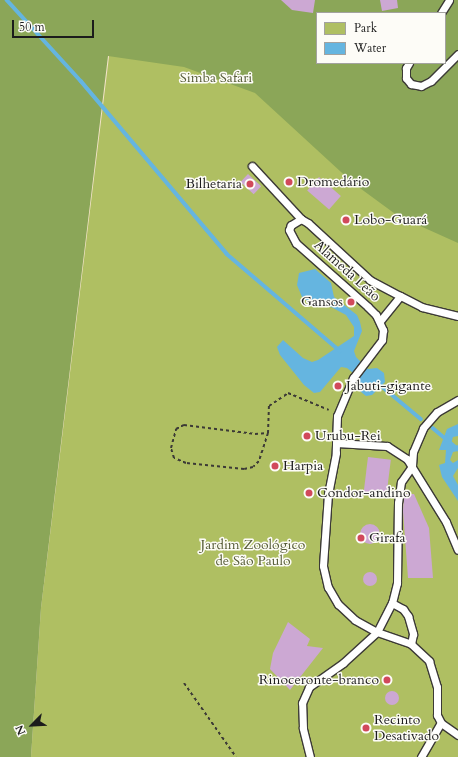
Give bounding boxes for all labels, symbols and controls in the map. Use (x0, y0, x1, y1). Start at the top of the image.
scale bar (14, 12, 96, 38)
legend (316, 12, 446, 64)
text: 50 m (19, 19, 45, 35)
text: Park (354, 20, 377, 36)
text: Water (354, 40, 386, 56)
park label: Simba Safari (180, 70, 252, 86)
place label: Dromedário (297, 174, 369, 190)
place label: Bilhetaria (185, 176, 242, 192)
marker: Dromedário (284, 177, 294, 187)
marker: Bilhetaria (245, 179, 255, 189)
place label: Lobo-Guará (354, 212, 427, 228)
marker: Lobo-Guará (341, 215, 351, 225)
street label: Alameda Leão (310, 237, 384, 305)
place label: Gansos (301, 294, 343, 310)
marker: Gansos (346, 297, 356, 307)
place label: Jabuti-gigante (346, 378, 431, 394)
marker: Jabuti-gigante (333, 381, 343, 391)
place label: Urubu-Rei (315, 428, 381, 444)
marker: Urubu-Rei (302, 431, 312, 441)
place label: Harpia (283, 458, 323, 474)
marker: Harpia (270, 461, 280, 471)
place label: Condor-andino (317, 485, 411, 501)
marker: Condor-andino (304, 488, 314, 498)
place label: Girafa (369, 530, 405, 546)
marker: Girafa (356, 533, 366, 543)
park label: Jardim Zoológico de São Paulo (201, 537, 305, 570)
place label: Rinoceronte-branco (259, 672, 379, 688)
marker: Rinoceronte-branco (382, 675, 392, 685)
north arrow (12, 705, 52, 745)
place label: Recinto Desativado (374, 712, 439, 744)
text: N (12, 723, 29, 738)
marker: Recinto Desativado (361, 723, 371, 733)

